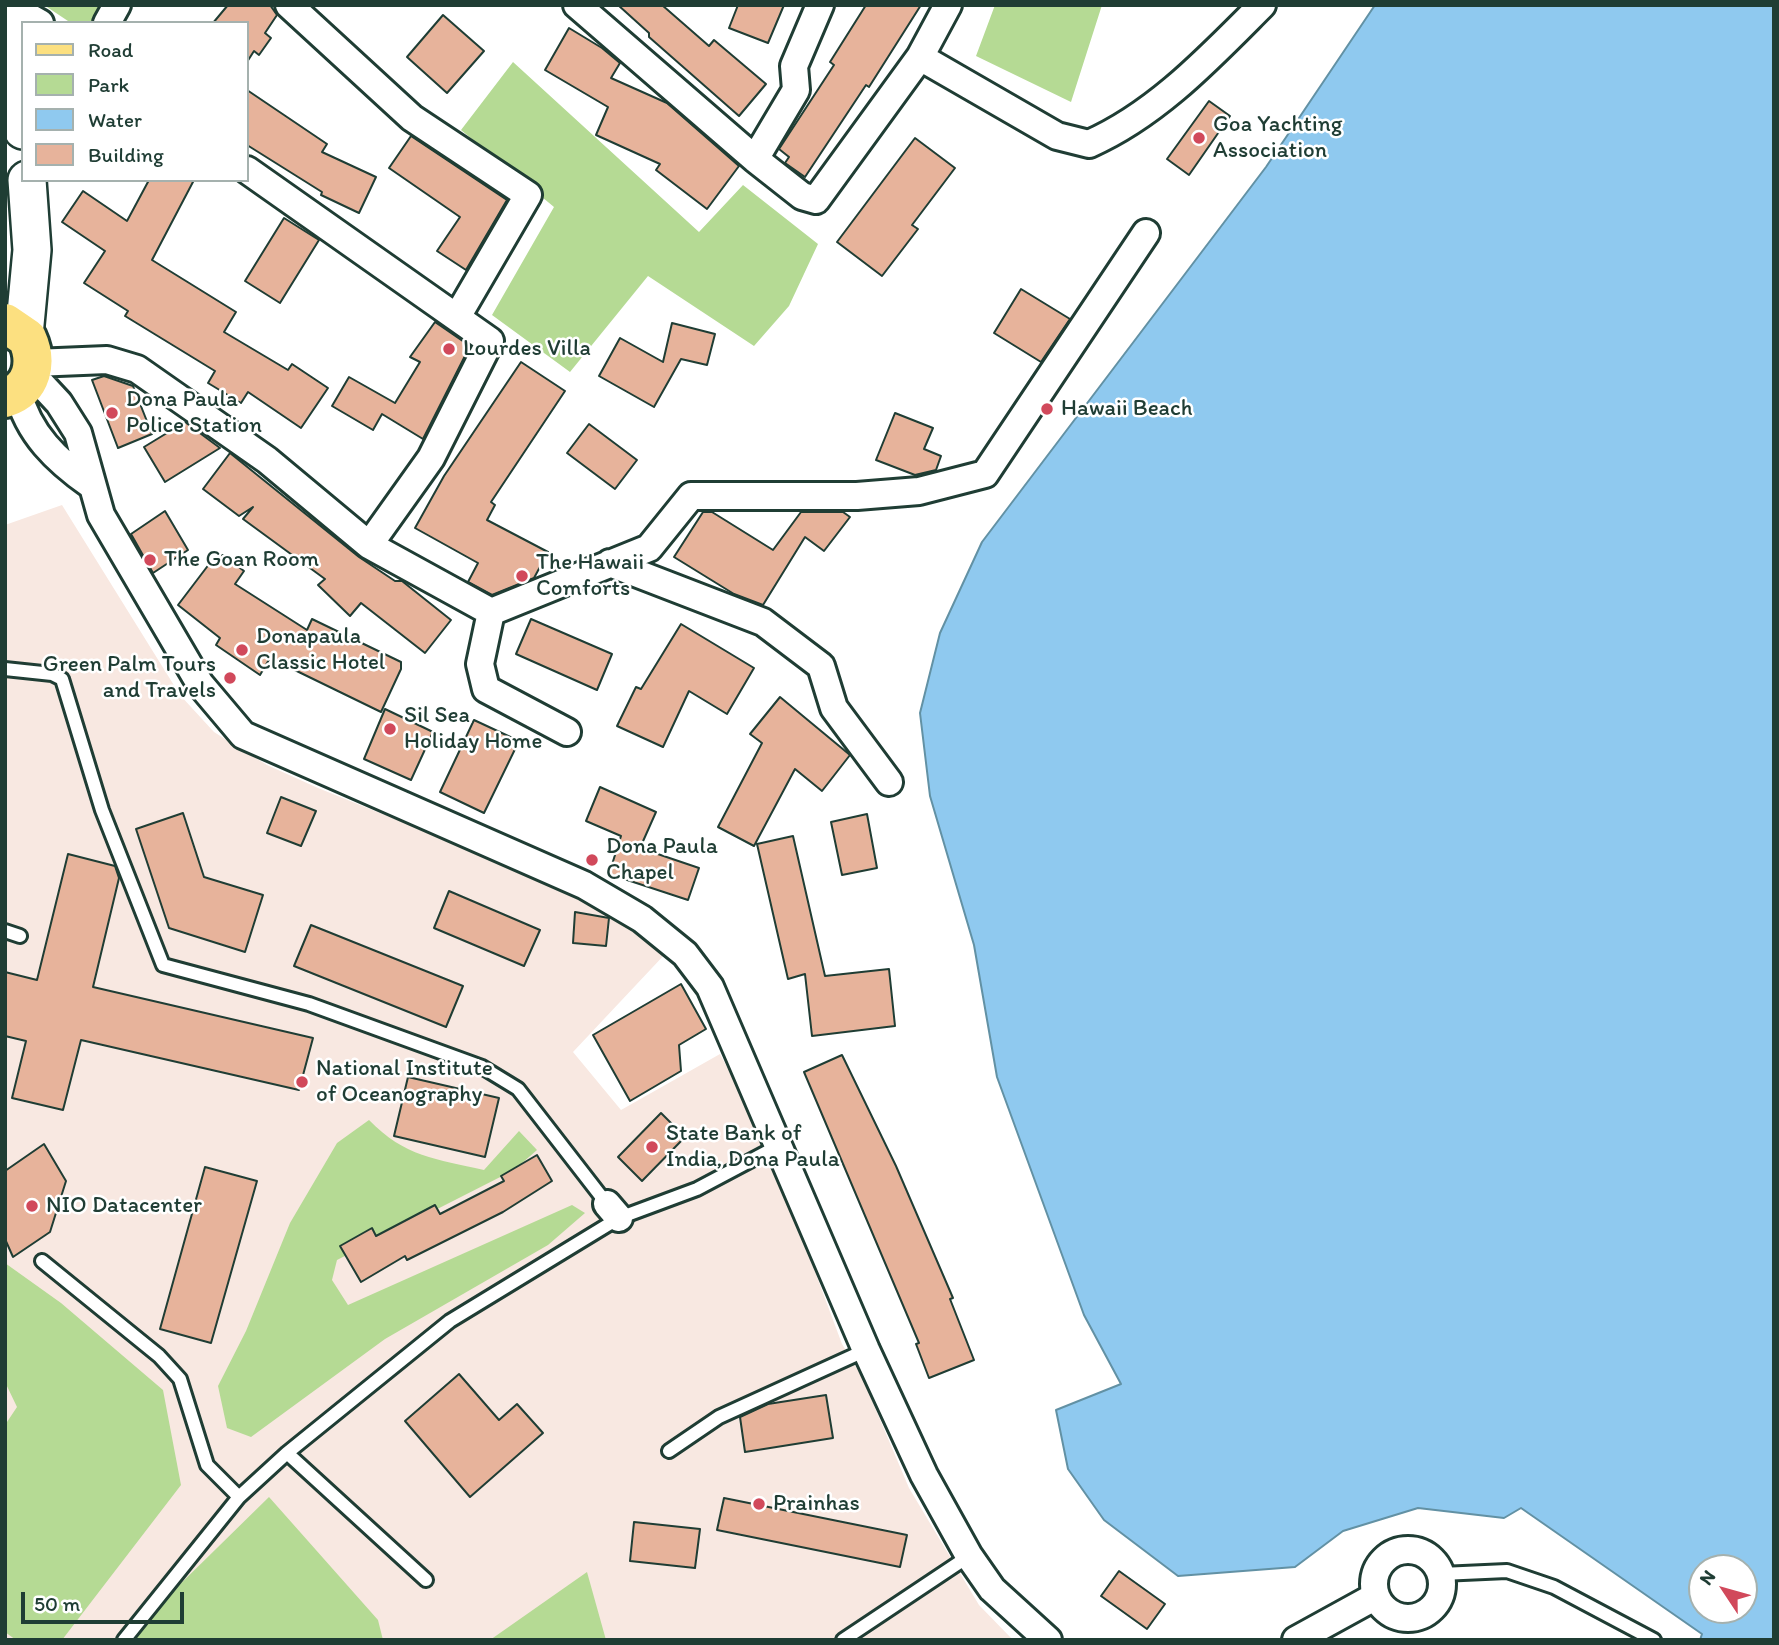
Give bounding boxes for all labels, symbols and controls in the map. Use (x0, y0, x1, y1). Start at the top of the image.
legend (21, 21, 248, 182)
text: Road (88, 37, 133, 62)
text: Park (88, 72, 129, 97)
text: Water (88, 107, 142, 132)
place label: Goa Yachting Association (1213, 111, 1342, 165)
marker: Goa Yachting Association (1191, 130, 1207, 146)
text: Building (88, 142, 164, 167)
place label: Lourdes Villa (463, 335, 591, 363)
marker: Lourdes Villa (441, 341, 457, 357)
place label: Dona Paula Police Station (126, 386, 262, 440)
place label: Hawaii Beach (1061, 395, 1192, 423)
marker: Hawaii Beach (1039, 401, 1055, 417)
marker: Dona Paula Police Station (104, 405, 120, 421)
place label: The Goan Room (164, 546, 319, 574)
place label: The Hawaii Comforts (536, 549, 644, 603)
marker: The Goan Room (142, 552, 158, 568)
marker: The Hawaii Comforts (514, 568, 530, 584)
place label: Donapaula Classic Hotel (256, 623, 385, 677)
marker: Donapaula Classic Hotel (234, 642, 250, 658)
place label: Green Palm Tours and Travels (43, 651, 216, 705)
marker: Green Palm Tours and Travels (222, 670, 238, 686)
place label: Sil Sea Holiday Home (404, 702, 542, 756)
marker: Sil Sea Holiday Home (382, 721, 398, 737)
place label: Dona Paula Chapel (606, 833, 718, 887)
marker: Dona Paula Chapel (584, 852, 600, 868)
place label: National Institute of Oceanography (316, 1055, 493, 1109)
marker: National Institute of Oceanography (294, 1074, 310, 1090)
place label: State Bank of India, Dona Paula (666, 1120, 840, 1174)
marker: State Bank of India, Dona Paula (644, 1139, 660, 1155)
place label: NIO Datacenter (46, 1192, 202, 1220)
marker: NIO Datacenter (24, 1198, 40, 1214)
place label: Prainhas (773, 1490, 860, 1518)
marker: Prainhas (751, 1496, 767, 1512)
north arrow (1688, 1554, 1758, 1624)
text: N (1694, 1566, 1720, 1589)
scale bar (24, 1578, 187, 1622)
text: 50 m (34, 1591, 80, 1616)

